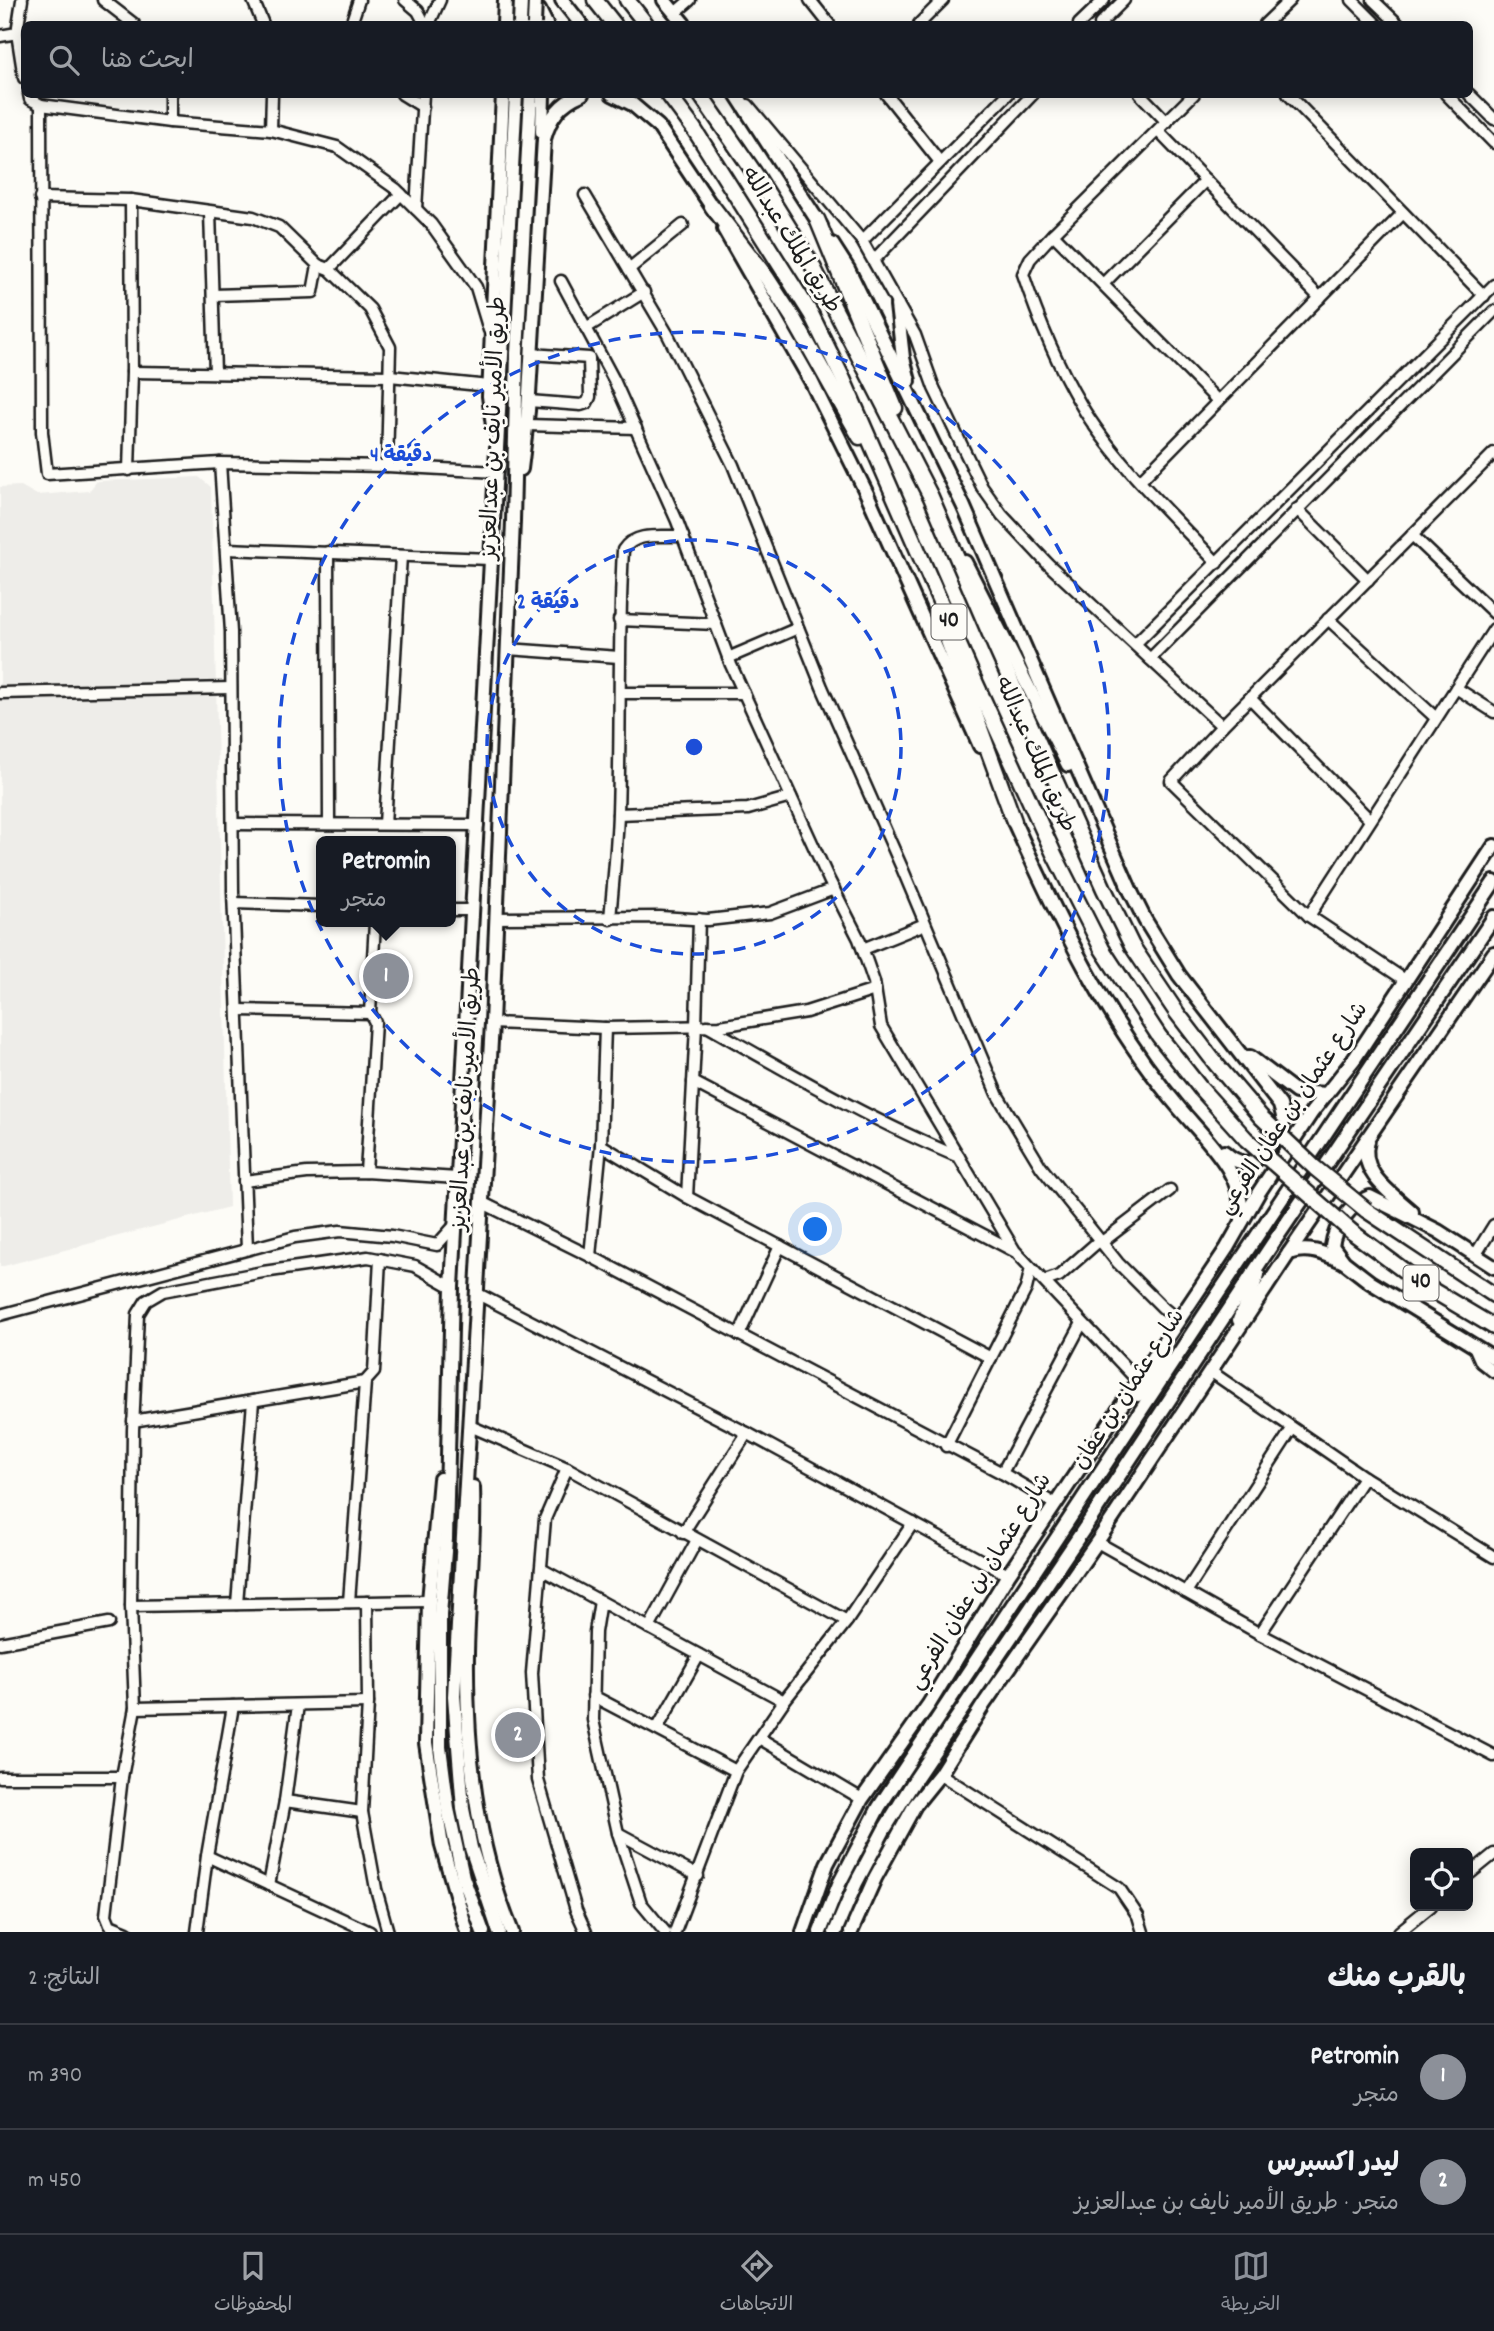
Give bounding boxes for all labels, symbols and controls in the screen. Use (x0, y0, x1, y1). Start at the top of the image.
search box (21, 21, 1473, 98)
icon: search (45, 41, 83, 79)
text: ابحث هنا (101, 43, 194, 80)
street label: طريق الملك عبدالله (732, 161, 848, 321)
street label: طريق الأمير نايف بن عبدالعزيز (471, 295, 516, 562)
text: 4 دقيقة (370, 442, 432, 472)
text: 2 دقيقة (517, 589, 579, 619)
road number: 40 (932, 604, 967, 640)
street label: طريق الملك عبدالله (985, 672, 1083, 838)
centre of rings (682, 735, 706, 759)
popup (316, 836, 456, 927)
text: Petromin (342, 844, 430, 881)
text: متجر (342, 885, 387, 918)
pin: 1 (363, 950, 409, 1002)
street label: طريق الأمير نايف بن عبدالعزيز (441, 966, 490, 1234)
street label: شارع عثمان بن عفان الفرعي (1210, 996, 1378, 1223)
your location (798, 1212, 832, 1246)
road number: 40 (1404, 1266, 1438, 1300)
street label: شارع عثمان بن عفان (1066, 1303, 1194, 1477)
street label: شارع عثمان بن عفان الفرعي (901, 1467, 1062, 1697)
pin: 2 (495, 1709, 541, 1761)
map controls (1410, 1848, 1473, 1911)
button: locate (1410, 1848, 1473, 1911)
text: بالقرب منك (1328, 1959, 1466, 2002)
text: النتائج: 2 (28, 1963, 100, 1996)
text: Petromin (1310, 2039, 1399, 2076)
text: 390 m (28, 2060, 82, 2093)
text: 1 (1440, 2060, 1446, 2093)
text: متجر (1354, 2080, 1399, 2113)
text: ليدر اكسبرس (1267, 2146, 1399, 2183)
text: 450 m (28, 2165, 82, 2198)
text: 2 (1438, 2165, 1448, 2198)
text: متجر · طريق الأمير نايف بن عبدالعزيز (1074, 2188, 1399, 2221)
tab: المحفوظات (214, 2247, 292, 2320)
tab: الاتجاهات (720, 2247, 793, 2320)
tab: الخريطة (1221, 2247, 1280, 2320)

